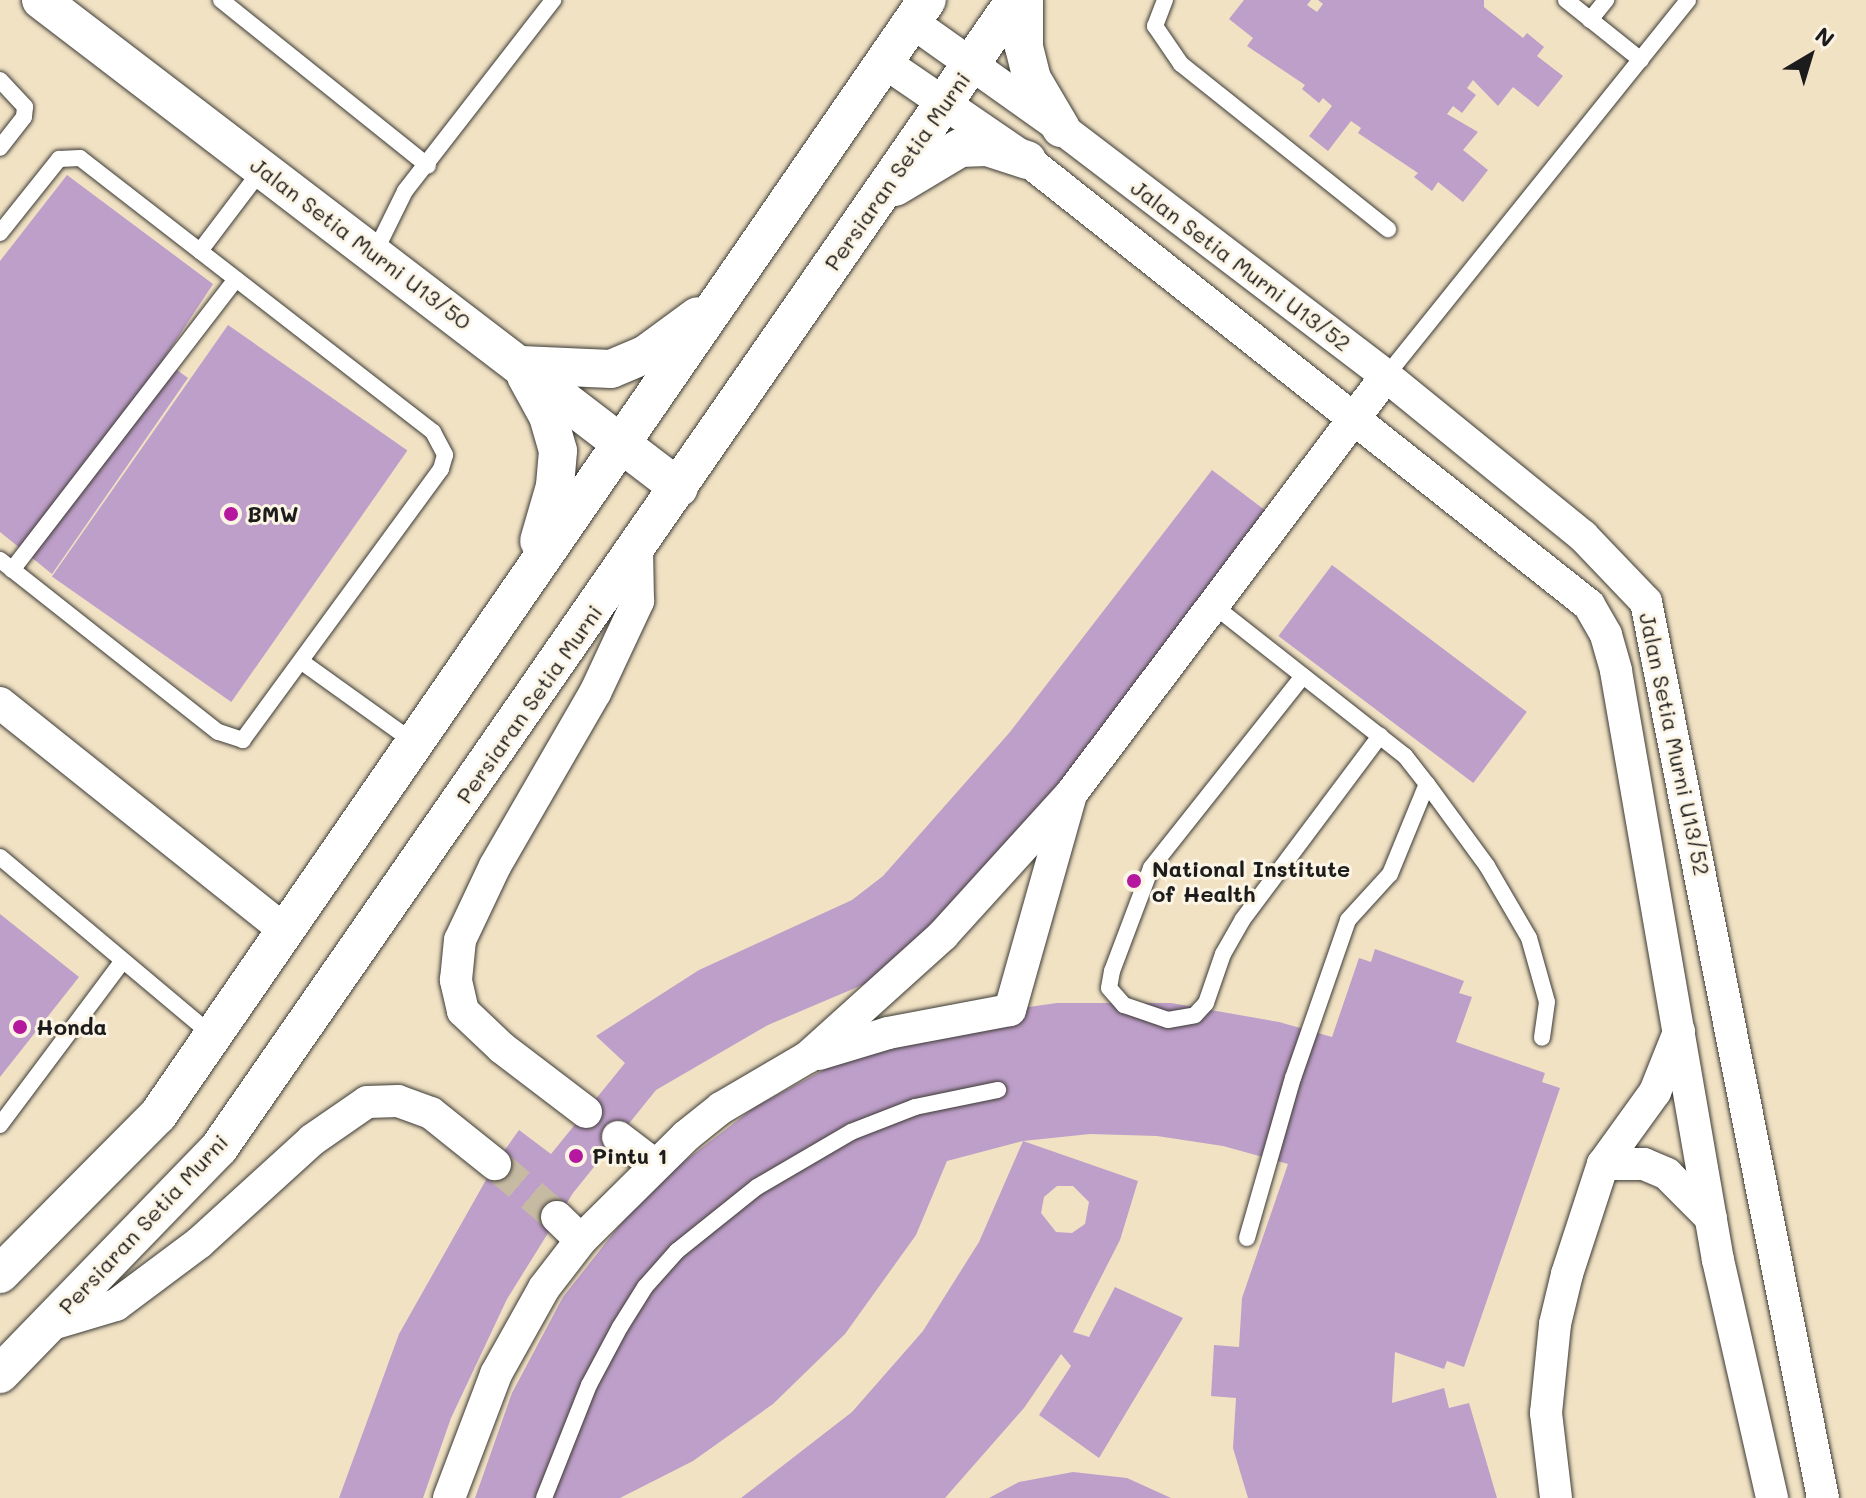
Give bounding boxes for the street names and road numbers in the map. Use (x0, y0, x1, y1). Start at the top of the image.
street label: Persiaran Setia Murni (819, 67, 975, 275)
street label: Jalan Setia Murni U13/50 (246, 151, 476, 335)
street label: Jalan Setia Murni U13/52 (1126, 174, 1356, 356)
street label: Persiaran Setia Murni (451, 600, 607, 808)
street label: Jalan Setia Murni U13/52 (1634, 610, 1716, 878)
street label: Persiaran Setia Murni (53, 1129, 233, 1319)

